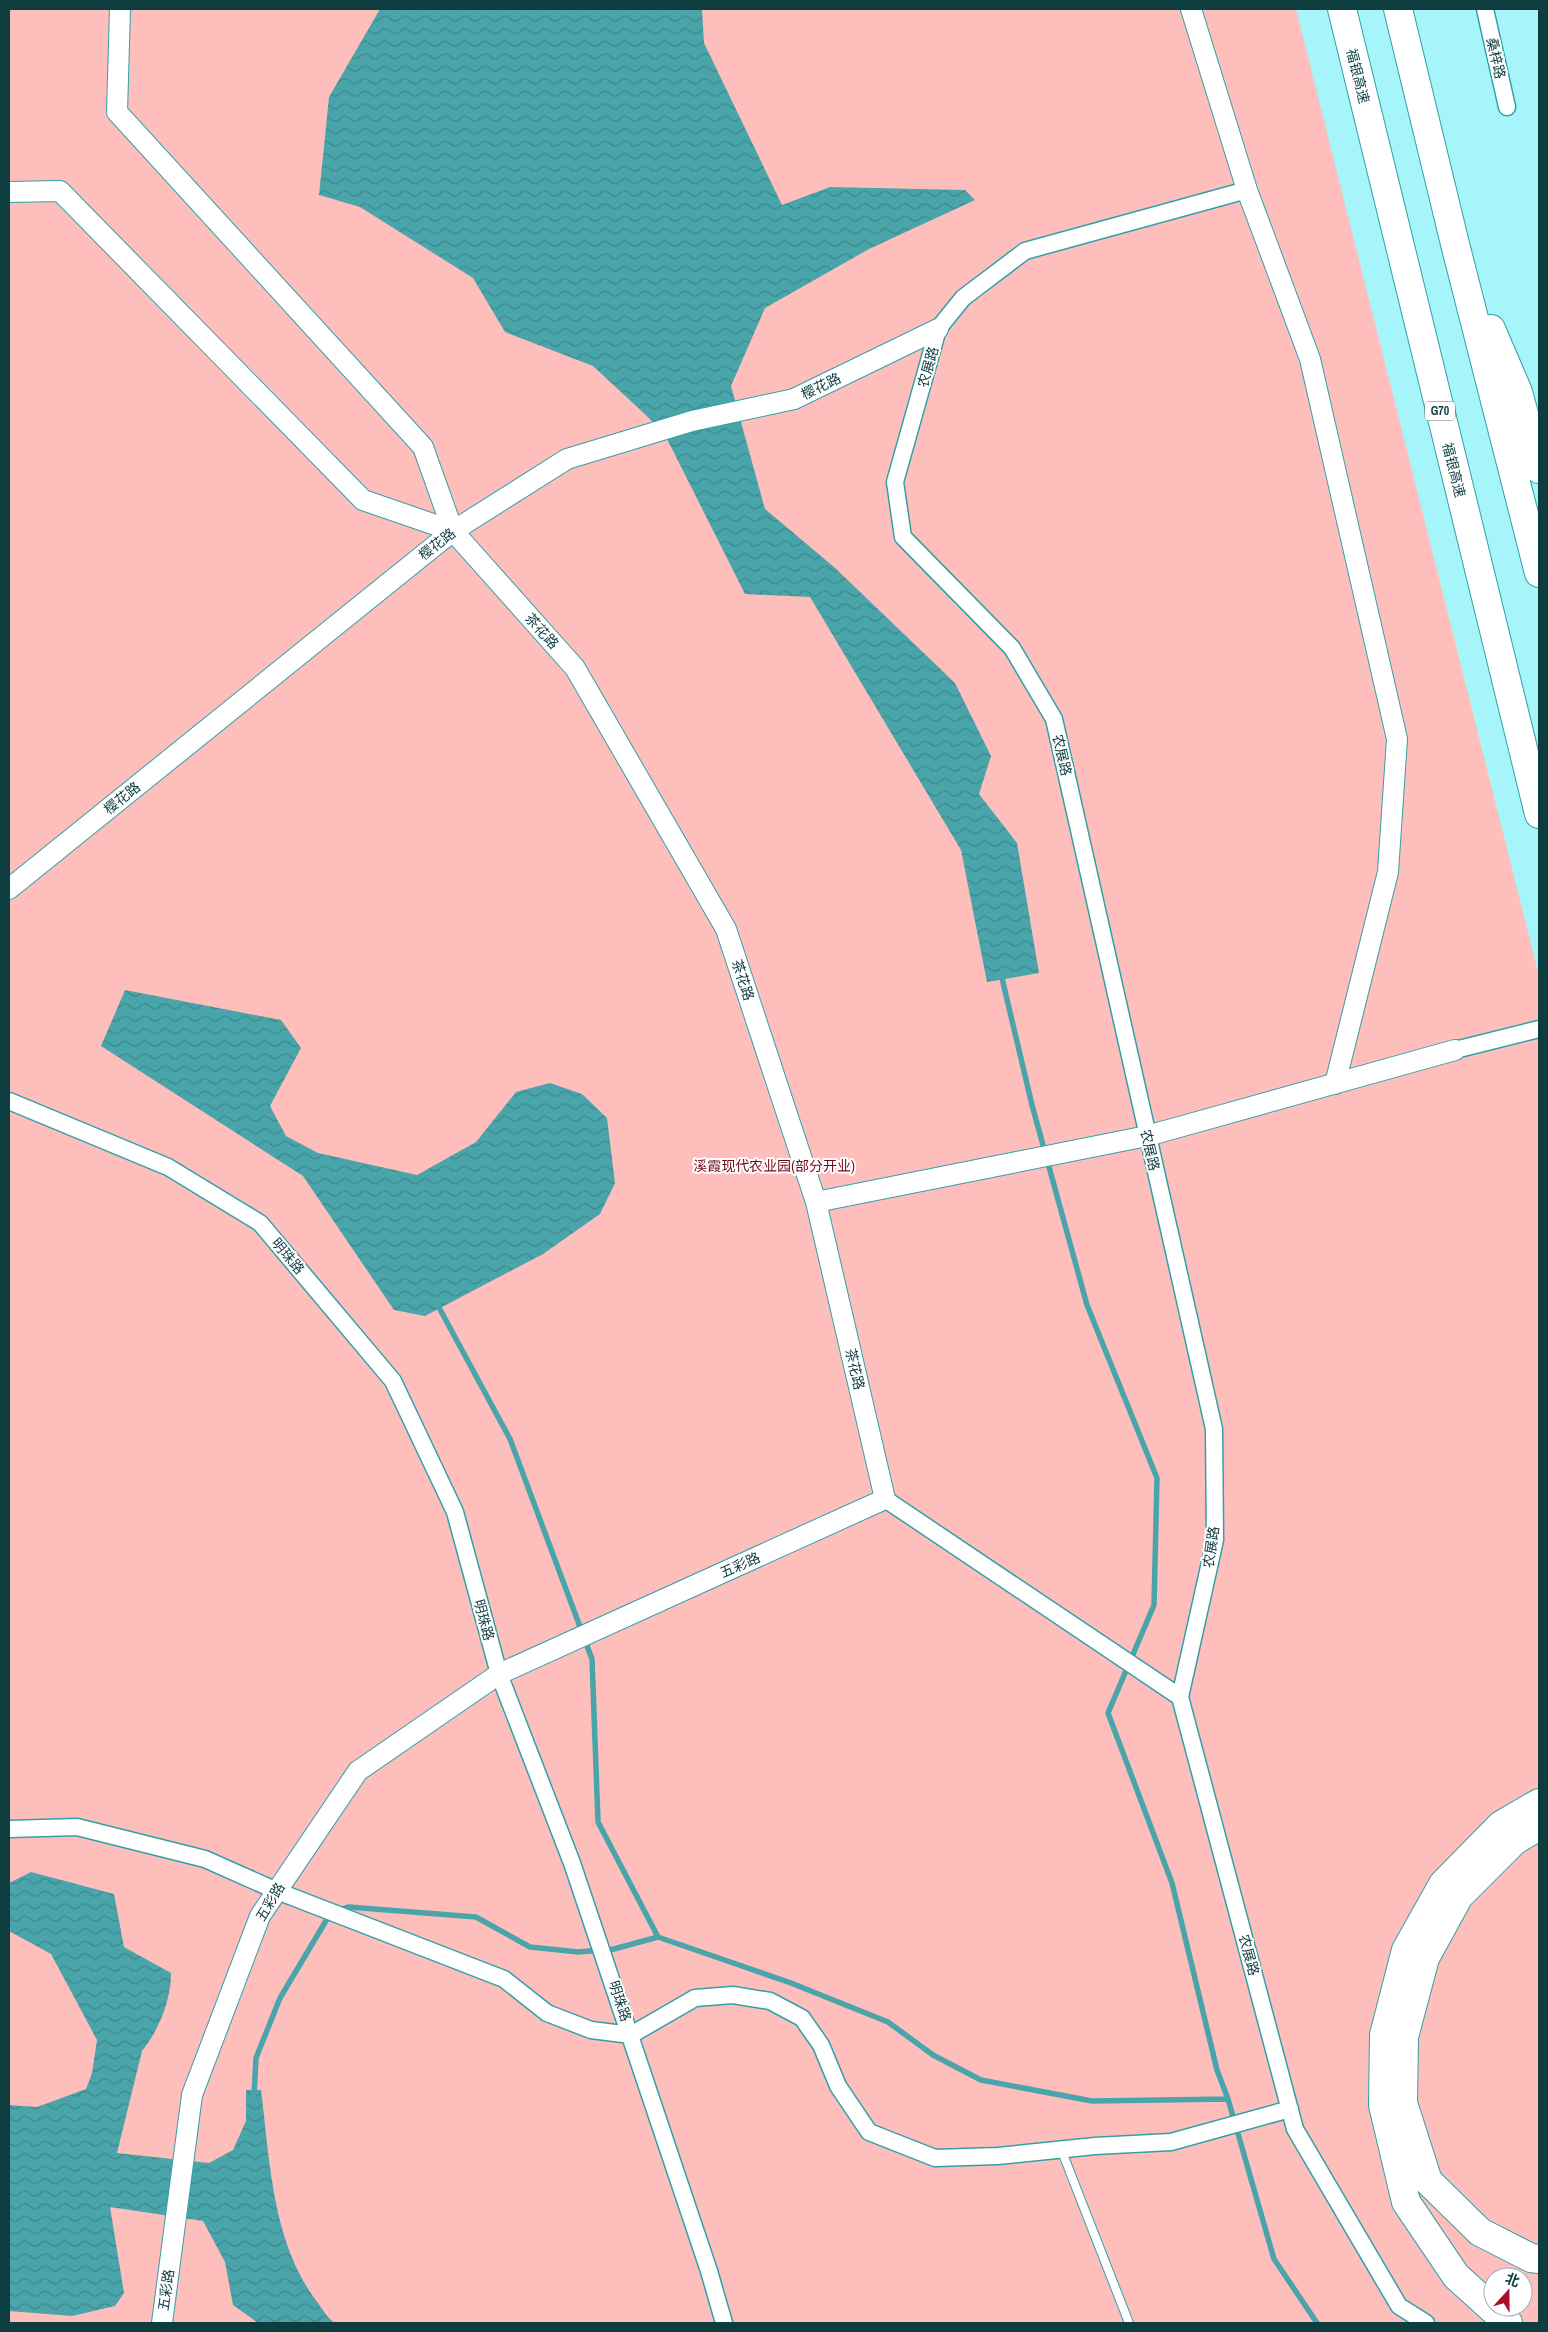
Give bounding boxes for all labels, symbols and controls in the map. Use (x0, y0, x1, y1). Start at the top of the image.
street label: 桑梓路 (1483, 36, 1509, 80)
street label: 福银高速 (1342, 47, 1374, 105)
street label: 农展路 (914, 344, 942, 390)
street label: 樱花路 (798, 369, 844, 403)
road number: G70 (1425, 402, 1455, 421)
street label: 福银高速 (1438, 441, 1470, 499)
street label: 樱花路 (415, 524, 459, 564)
street label: 茶花路 (521, 609, 563, 653)
street label: 农展路 (1049, 733, 1075, 777)
street label: 樱花路 (100, 778, 144, 818)
street label: 茶花路 (728, 957, 758, 1003)
street label: 农展路 (1137, 1128, 1163, 1172)
park label: 溪霞现代农业园(部分开业) (693, 1157, 855, 1175)
street label: 明珠路 (268, 1234, 308, 1278)
street label: 茶花路 (842, 1347, 868, 1391)
street label: 农展路 (1199, 1525, 1223, 1569)
street label: 五彩路 (717, 1548, 763, 1582)
street label: 明珠路 (470, 1597, 498, 1643)
street label: 五彩路 (251, 1879, 289, 1925)
street label: 农展路 (1235, 1932, 1263, 1978)
street label: 明珠路 (605, 1978, 635, 2024)
north arrow (1483, 2267, 1533, 2317)
street label: 五彩路 (154, 2268, 178, 2312)
text: 北 (1503, 2269, 1522, 2291)

